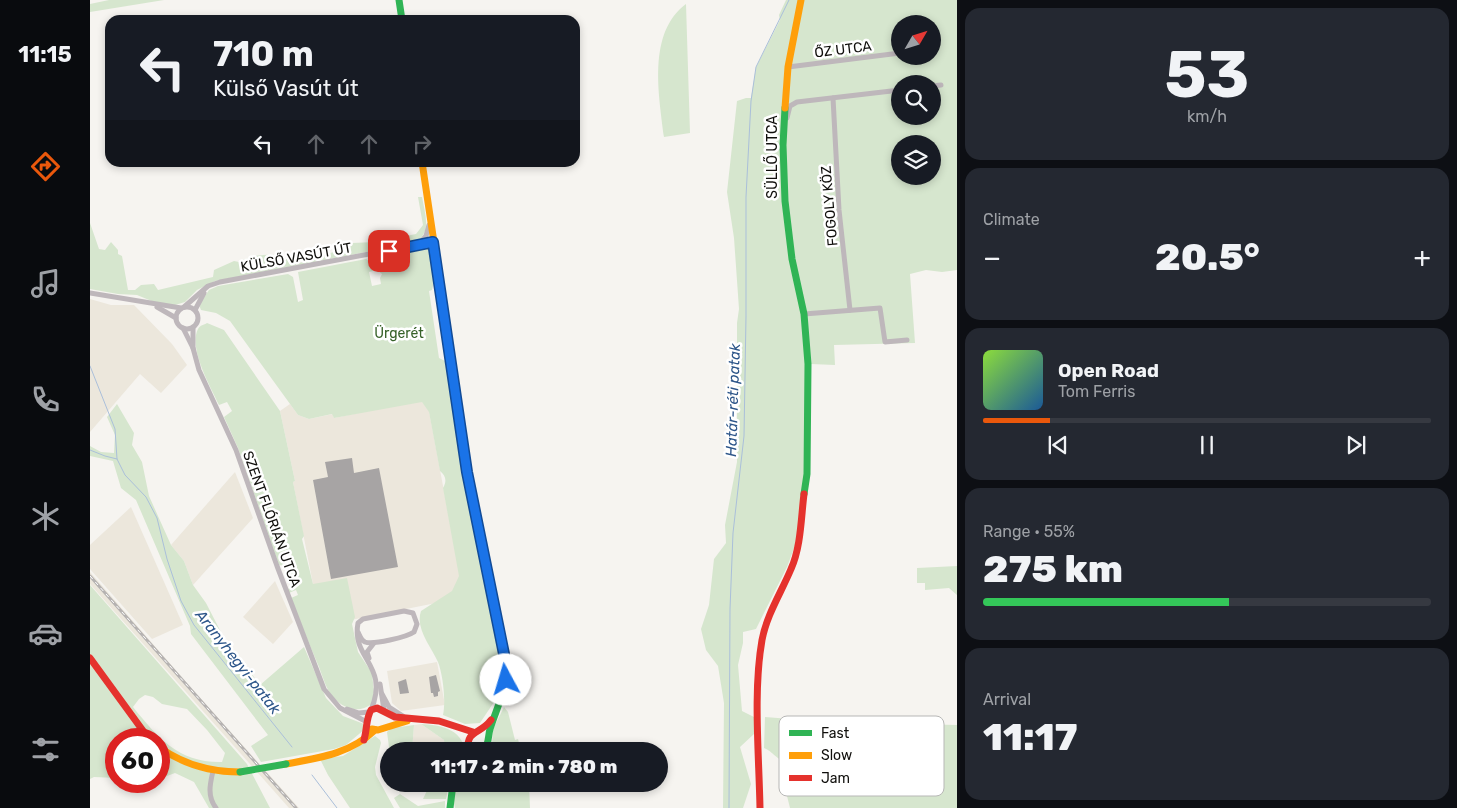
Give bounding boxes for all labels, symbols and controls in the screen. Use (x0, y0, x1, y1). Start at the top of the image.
north arrow (891, 15, 941, 65)
map controls (891, 15, 941, 185)
text: 710 m (213, 33, 314, 75)
icon: left (130, 35, 195, 100)
street label: ŐZ UTCA (813, 36, 873, 61)
text: 53 (1165, 36, 1249, 113)
text: 11:15 (18, 41, 72, 68)
text: Külső Vasút út (213, 75, 359, 102)
button: search (891, 75, 941, 125)
text: km/h (1187, 107, 1227, 126)
street label: SÜLLŐ UTCA (763, 115, 781, 199)
icon: left (249, 130, 277, 158)
icon: ahead (302, 130, 330, 158)
icon: ahead (355, 130, 383, 158)
icon: right (408, 130, 436, 158)
button: layers (891, 135, 941, 185)
icon: directions (28, 149, 63, 184)
street label: FOGOLY KÖZ (818, 165, 841, 247)
text: Climate (983, 210, 1040, 229)
pin (368, 230, 410, 272)
text: 20.5° (1155, 234, 1260, 280)
icon: arrive (375, 237, 403, 265)
street label: KÜLSŐ VASÚT ÚT (239, 238, 353, 276)
text: − (983, 241, 1001, 274)
text: + (1414, 241, 1431, 274)
icon: music (28, 266, 63, 301)
park label: Ürgerét (374, 325, 424, 342)
water label: Határ-réti patak (722, 343, 744, 457)
text: Open Road (1058, 359, 1159, 382)
icon: phone (28, 382, 63, 417)
text: Tom Ferris (1058, 382, 1135, 401)
icon: previous (1044, 431, 1072, 459)
icon: pause (1193, 431, 1221, 459)
icon: next (1342, 431, 1370, 459)
street label: SZENT FLÓRIÁN UTCA (239, 448, 305, 590)
icon: climate (28, 499, 63, 534)
text: Range · 55% (983, 522, 1075, 541)
text: 275 km (983, 546, 1123, 592)
water label: Aranyhegyi-patak (191, 605, 284, 718)
icon: car (28, 616, 63, 651)
position arrow (479, 653, 531, 705)
text: Arrival (983, 690, 1031, 709)
text: 11:17 (983, 714, 1078, 760)
legend (779, 716, 944, 796)
text: Fast (821, 725, 850, 742)
speed limit sign: 60 (105, 728, 170, 793)
icon: filters (28, 732, 63, 767)
text: Slow (821, 747, 852, 764)
text: 11:17 · 2 min · 780 m (431, 755, 617, 778)
text: Jam (821, 770, 850, 787)

